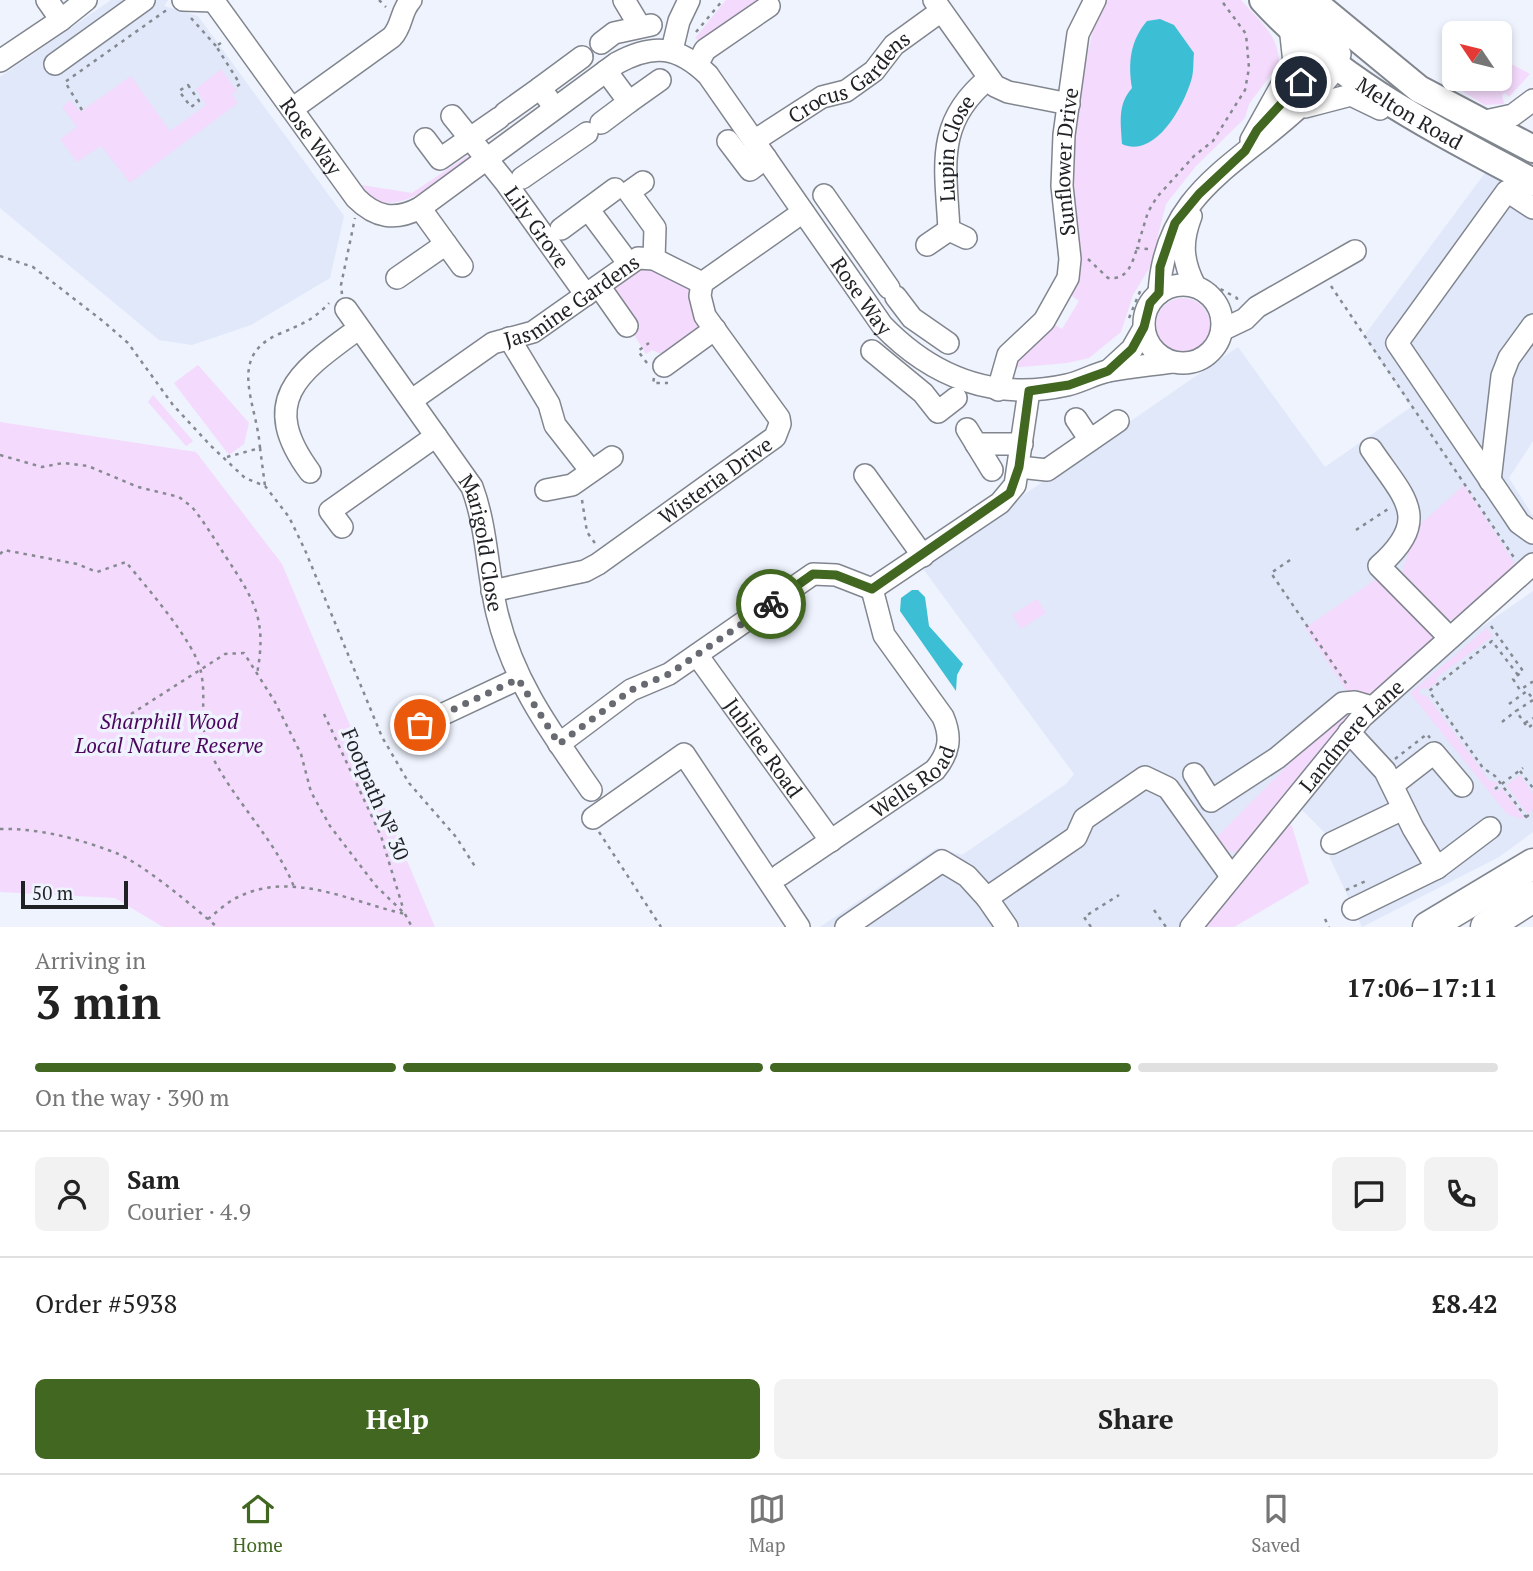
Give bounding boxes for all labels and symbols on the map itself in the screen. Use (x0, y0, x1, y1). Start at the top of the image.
north arrow (1442, 21, 1512, 91)
street label: Crocus Gardens (782, 24, 915, 129)
pin (1271, 52, 1331, 112)
street label: Melton Road (1351, 70, 1468, 156)
street label: Sunflower Drive (1048, 86, 1084, 237)
street label: Lupin Close (932, 89, 980, 203)
street label: Rose Way (274, 92, 349, 181)
street label: Lily Grove (498, 180, 576, 274)
street label: Jasmine Gardens (501, 248, 645, 353)
street label: Rose Way (825, 251, 898, 341)
street label: Wisteria Drive (653, 430, 778, 530)
street label: Marigold Close (453, 468, 510, 614)
courier (736, 569, 806, 639)
street label: Landmere Lane (1293, 672, 1409, 798)
street label: Jubilee Road (718, 692, 809, 803)
pin (390, 695, 450, 755)
park label: Sharphill Wood Local Nature Reserve (74, 707, 264, 759)
street label: Footpath № 30 (336, 724, 416, 864)
street label: Wells Road (865, 741, 961, 824)
scale bar (21, 878, 128, 910)

